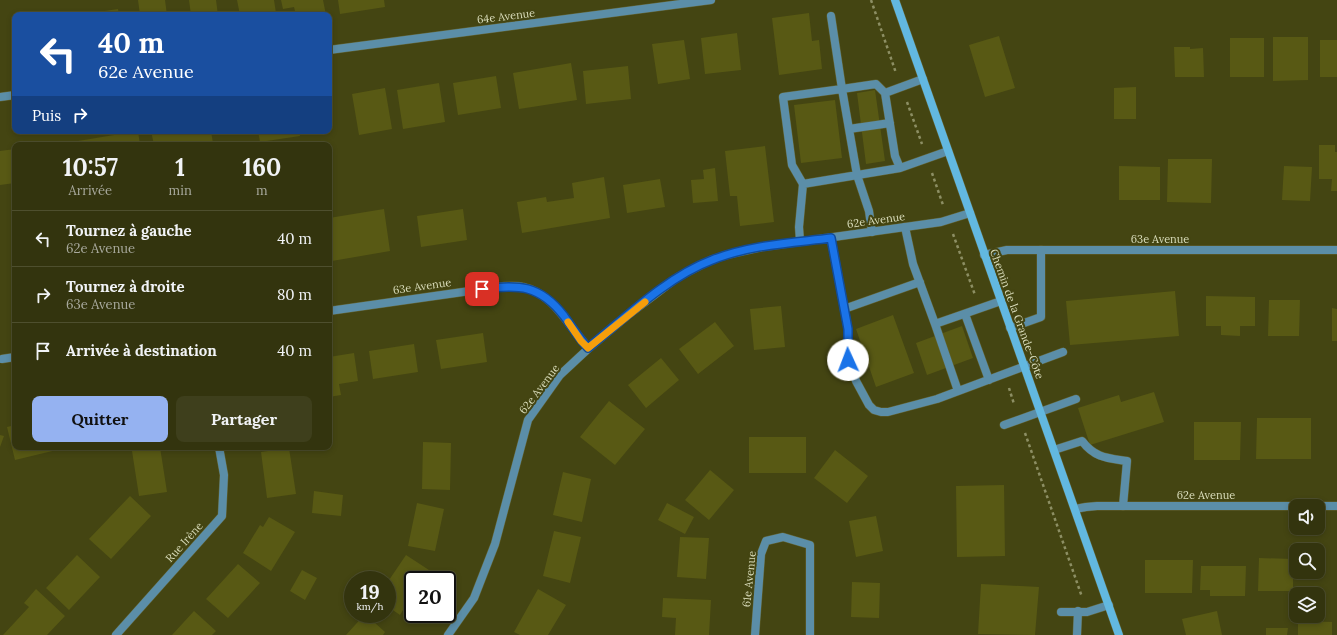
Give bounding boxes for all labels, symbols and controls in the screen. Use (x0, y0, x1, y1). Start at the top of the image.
street label: 64e Avenue (476, 5, 536, 27)
text: 40 m (98, 25, 164, 61)
icon: left (32, 28, 84, 80)
text: 62e Avenue (98, 60, 194, 83)
icon: right (69, 104, 91, 126)
text: Puis (32, 106, 61, 125)
text: 10:57 (63, 152, 118, 183)
text: 1 (175, 152, 185, 183)
text: 160 (242, 152, 281, 183)
text: Arrivée (69, 182, 112, 199)
text: min (169, 182, 192, 199)
text: m (256, 182, 268, 199)
street label: 62e Avenue (846, 209, 906, 231)
text: Tournez à gauche (66, 221, 192, 240)
icon: left (32, 228, 54, 250)
text: 40 m (277, 229, 312, 248)
street label: 63e Avenue (1131, 232, 1189, 246)
text: 62e Avenue (66, 240, 135, 257)
street label: Chemin de la Grande-Côte (987, 247, 1047, 381)
pin (465, 272, 499, 306)
street label: 63e Avenue (392, 275, 452, 297)
text: Tournez à droite (66, 277, 185, 296)
icon: arrive (471, 278, 493, 300)
icon: right (32, 284, 54, 306)
text: 80 m (277, 285, 312, 304)
text: 63e Avenue (66, 296, 135, 313)
position arrow (827, 339, 869, 381)
icon: arrive (32, 340, 54, 362)
text: Arrivée à destination (66, 341, 217, 360)
text: 40 m (277, 341, 312, 360)
street label: 62e Avenue (516, 361, 562, 417)
button: Quitter (32, 396, 168, 442)
button: Partager (176, 396, 312, 442)
street label: 62e Avenue (1177, 488, 1235, 502)
map controls (1289, 499, 1325, 623)
button: sound (1289, 499, 1325, 535)
street label: Rue Irène (162, 519, 206, 565)
button: search (1289, 543, 1325, 579)
street label: 61e Avenue (739, 550, 759, 608)
speed limit sign: 20 (404, 571, 456, 623)
text: 19 (360, 579, 380, 604)
button: layers (1289, 587, 1325, 623)
text: km/h (356, 600, 384, 613)

